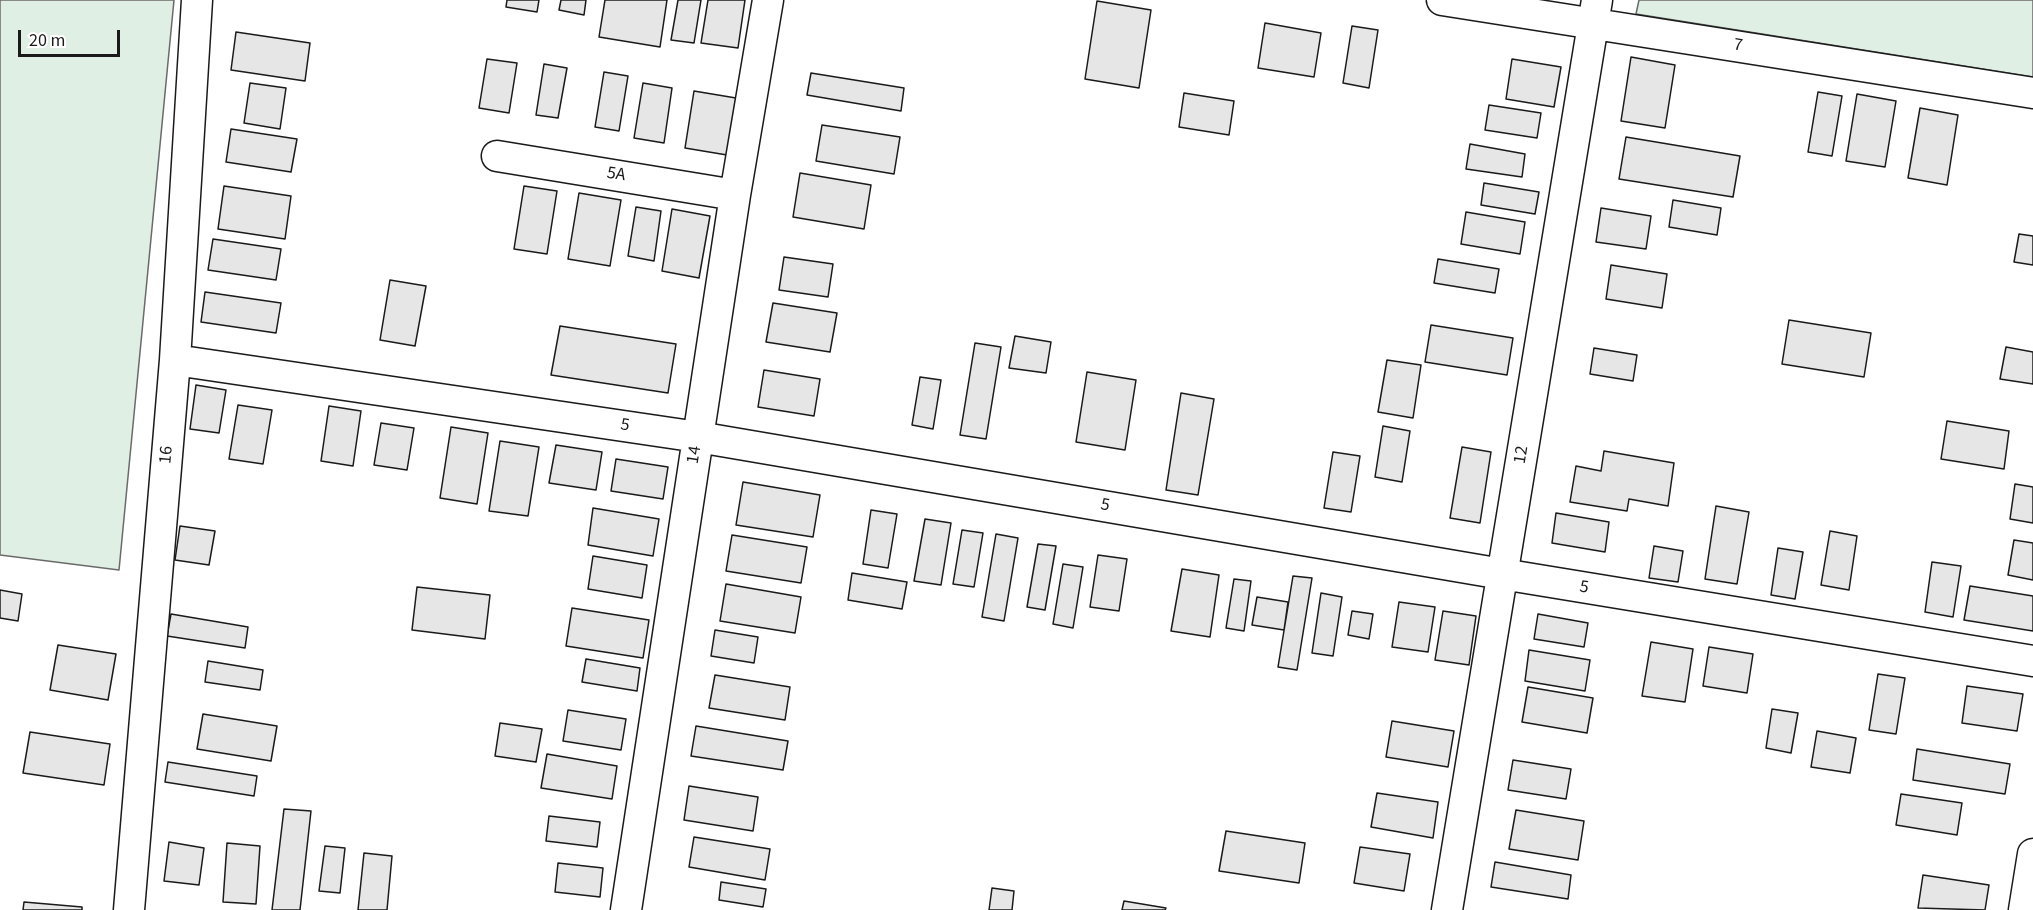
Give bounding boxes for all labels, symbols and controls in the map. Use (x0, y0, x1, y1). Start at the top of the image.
scale bar (21, 18, 123, 56)
text: 20 m (29, 28, 65, 53)
street label: 7 (1732, 35, 1744, 57)
street label: 5A (605, 163, 627, 187)
street label: 5 (619, 415, 631, 437)
street label: 14 (683, 444, 707, 466)
street label: 12 (1510, 444, 1534, 466)
street label: 16 (155, 445, 179, 465)
street label: 5 (1099, 495, 1111, 517)
street label: 5 (1578, 577, 1590, 599)

